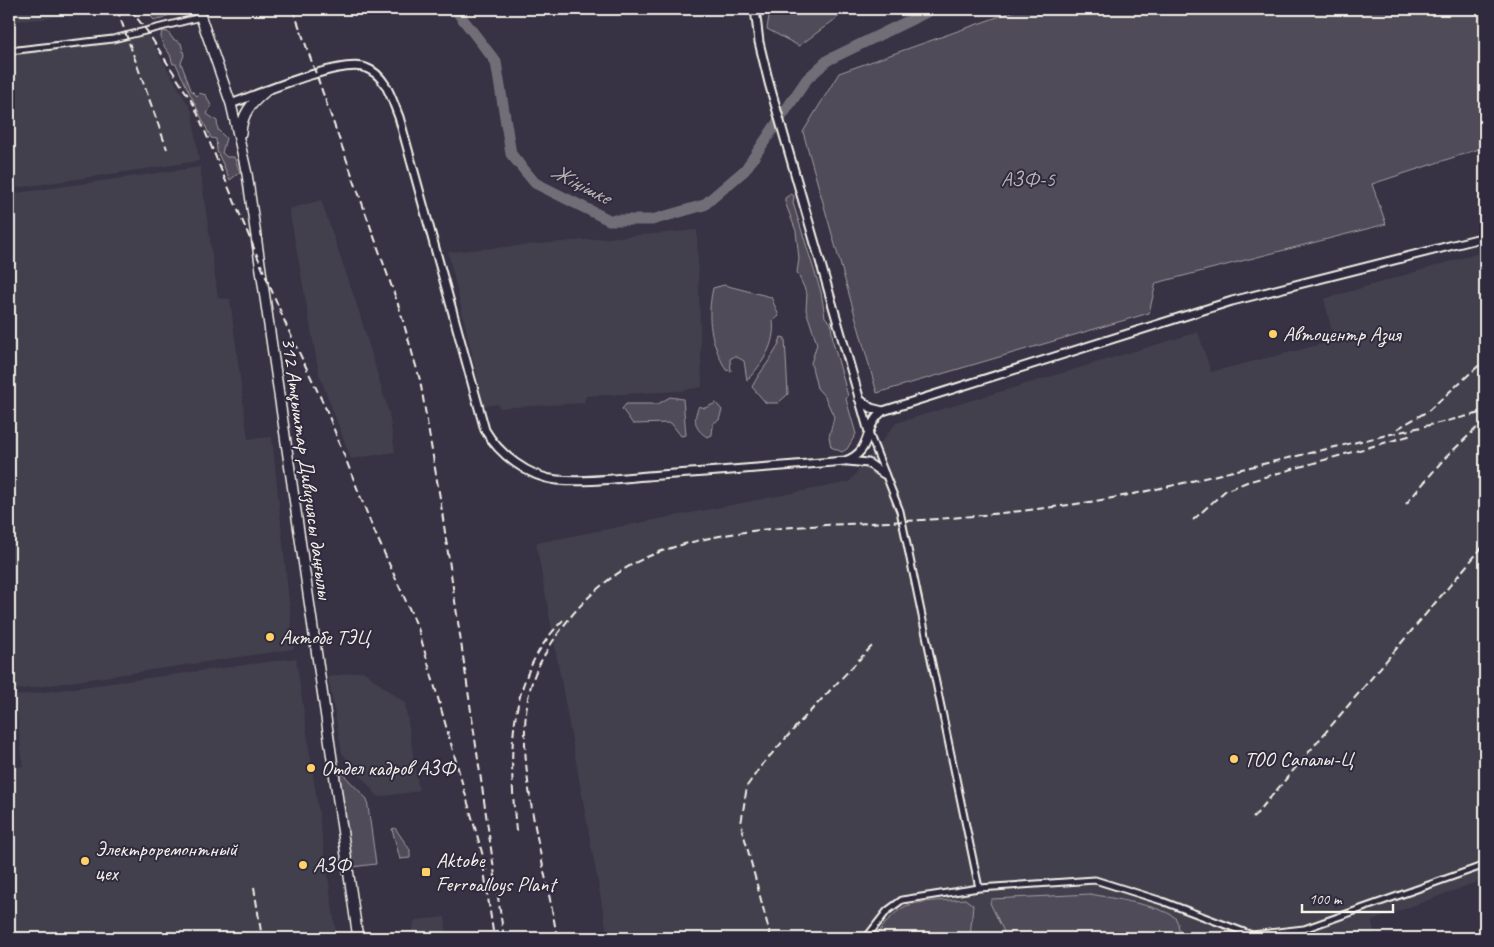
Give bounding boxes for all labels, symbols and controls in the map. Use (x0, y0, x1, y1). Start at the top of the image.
water label: Жіңішке (546, 157, 619, 212)
park label: АЗФ-5 (1001, 166, 1056, 192)
place label: Автоцентр Азия (1283, 321, 1402, 348)
marker: Автоцентр Азия (1267, 328, 1279, 340)
street label: 312 Атқыштар Дивизиясы даңғылы (276, 335, 339, 603)
place label: Актобе ТЭЦ (280, 624, 372, 650)
marker: Актобе ТЭЦ (264, 631, 276, 643)
place label: ТОО Сапалы-Ц (1244, 746, 1356, 772)
marker: ТОО Сапалы-Ц (1228, 753, 1240, 765)
place label: Отдел кадров АЗФ (321, 755, 457, 781)
marker: Отдел кадров АЗФ (305, 762, 317, 774)
place label: Электроремонтный цех (95, 836, 239, 886)
place label: Aktobe Ferroalloys Plant (436, 847, 558, 897)
place label: АЗФ (313, 852, 353, 878)
marker: Электроремонтный цех (79, 855, 91, 867)
marker: АЗФ (297, 859, 309, 871)
marker: Aktobe Ferroalloys Plant (420, 866, 432, 878)
scale bar (1302, 882, 1393, 914)
text: 100 m (1309, 890, 1343, 909)

